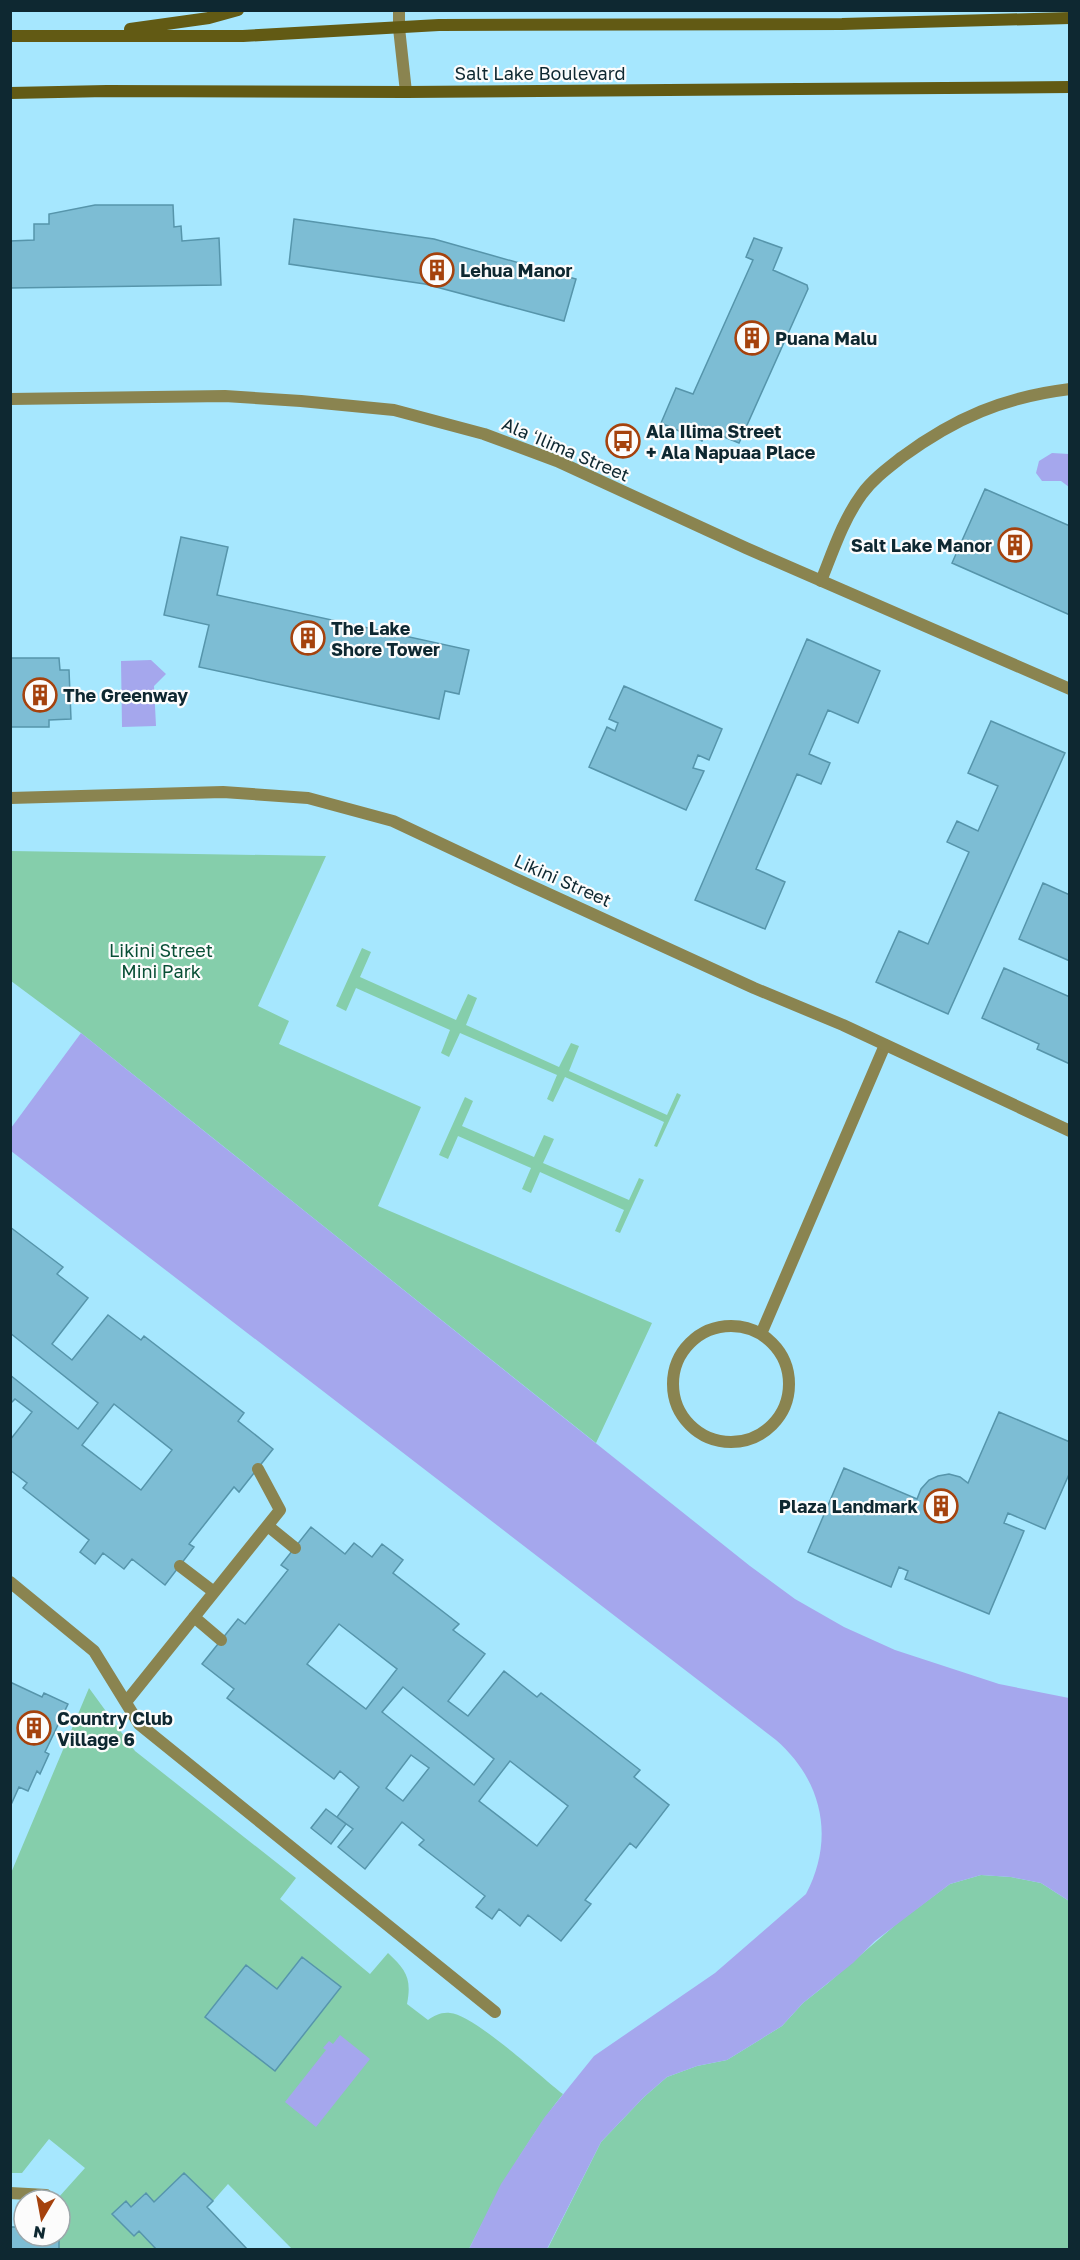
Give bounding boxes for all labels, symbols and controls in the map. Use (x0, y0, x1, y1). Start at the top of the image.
street label: Salt Lake Boulevard (454, 62, 626, 84)
building icon: Lehua Manor (419, 252, 455, 288)
place label: Lehua Manor (460, 259, 573, 281)
building icon: Puana Malu (734, 320, 770, 356)
place label: Puana Malu (775, 327, 877, 349)
street label: Ala ʻIlima Street (499, 412, 633, 486)
place label: Ala Ilima Street + Ala Napuaa Place (646, 420, 816, 463)
bus stop icon: Ala Ilima Street + Ala Napuaa Place (605, 423, 641, 459)
building icon: Salt Lake Manor (997, 527, 1033, 563)
place label: Salt Lake Manor (851, 534, 992, 556)
place label: The Lake Shore Tower (331, 617, 440, 660)
building icon: The Lake Shore Tower (290, 620, 326, 656)
building icon: The Greenway (22, 677, 58, 713)
place label: The Greenway (63, 684, 188, 706)
street label: Likini Street (511, 849, 615, 911)
park label: Likini Street Mini Park (109, 939, 213, 982)
building icon: Plaza Landmark (923, 1488, 959, 1524)
place label: Plaza Landmark (779, 1495, 919, 1517)
place label: Country Club Village 6 (57, 1707, 173, 1750)
building icon: Country Club Village 6 (16, 1710, 52, 1746)
north arrow (12, 2188, 72, 2248)
text: N (32, 2222, 47, 2244)

